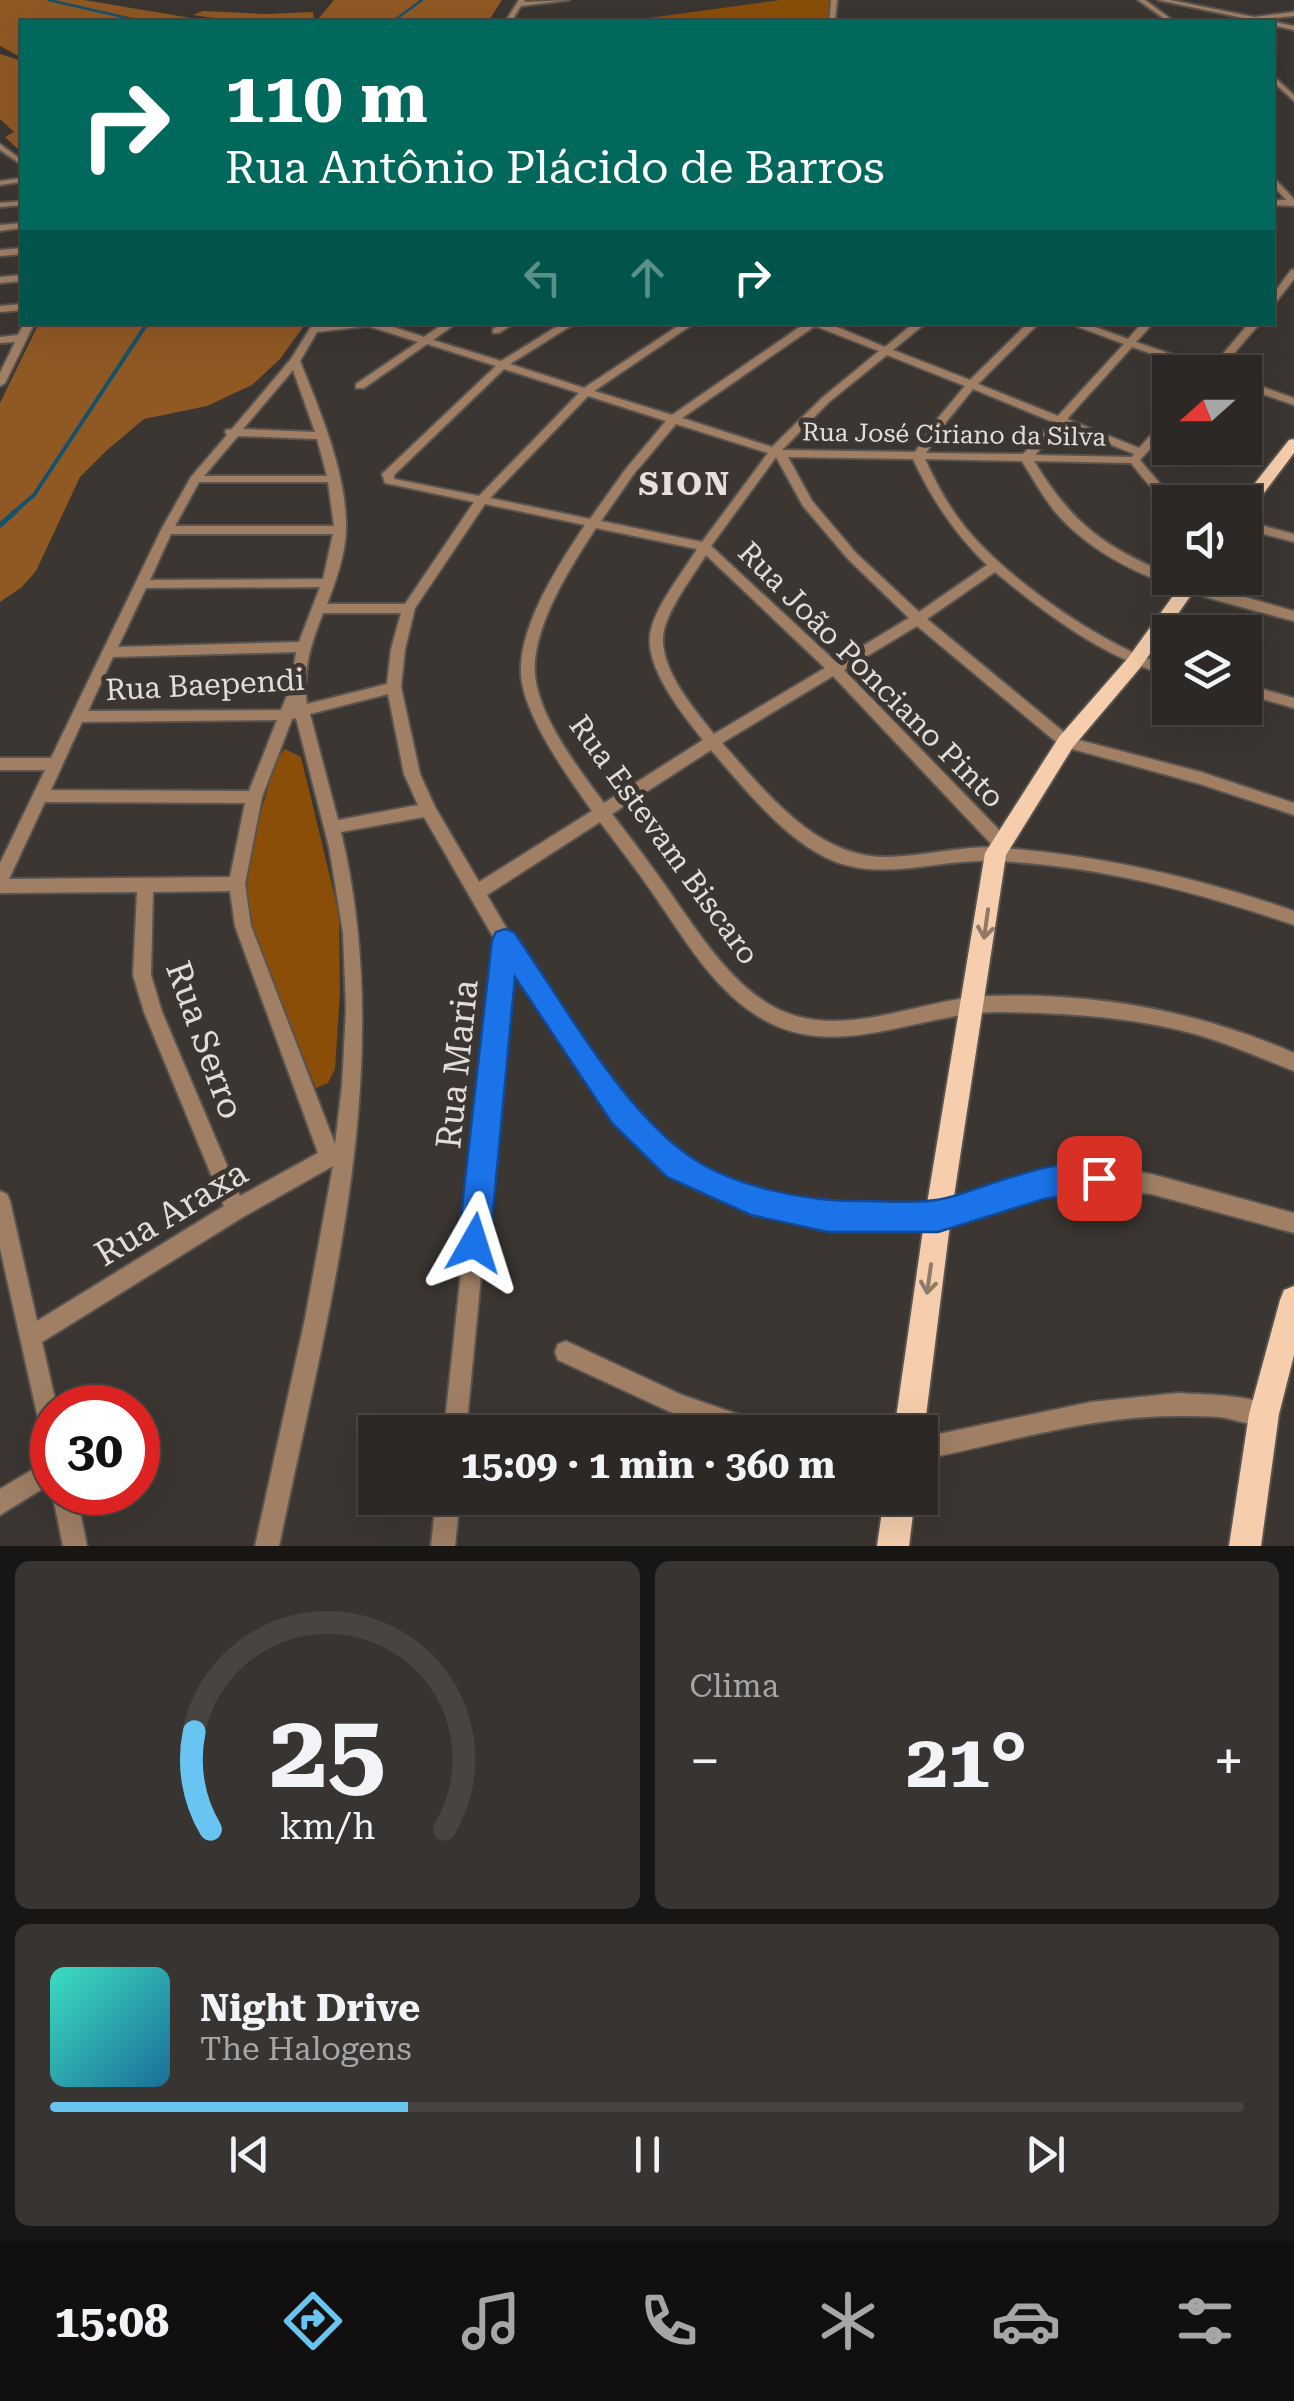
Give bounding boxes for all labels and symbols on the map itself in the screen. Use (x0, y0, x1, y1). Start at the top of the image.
north arrow (1152, 355, 1262, 465)
street label: Rua José Ciriano da Silva (802, 417, 1107, 452)
district label: SION (638, 465, 732, 503)
street label: Rua João Ponciano Pinto (731, 535, 1011, 815)
street label: Rua Baependi (104, 662, 305, 707)
street label: Rua Estevam Biscaro (562, 708, 766, 971)
one-way arrow (976, 907, 994, 939)
street label: Rua Serro (157, 956, 252, 1125)
street label: Rua Maria (428, 977, 487, 1151)
pin (1057, 1136, 1142, 1221)
street label: Rua Araxa (88, 1152, 255, 1275)
position arrow (422, 1191, 526, 1295)
one-way arrow (920, 1262, 938, 1295)
speed limit sign: 30 (30, 1385, 160, 1515)

